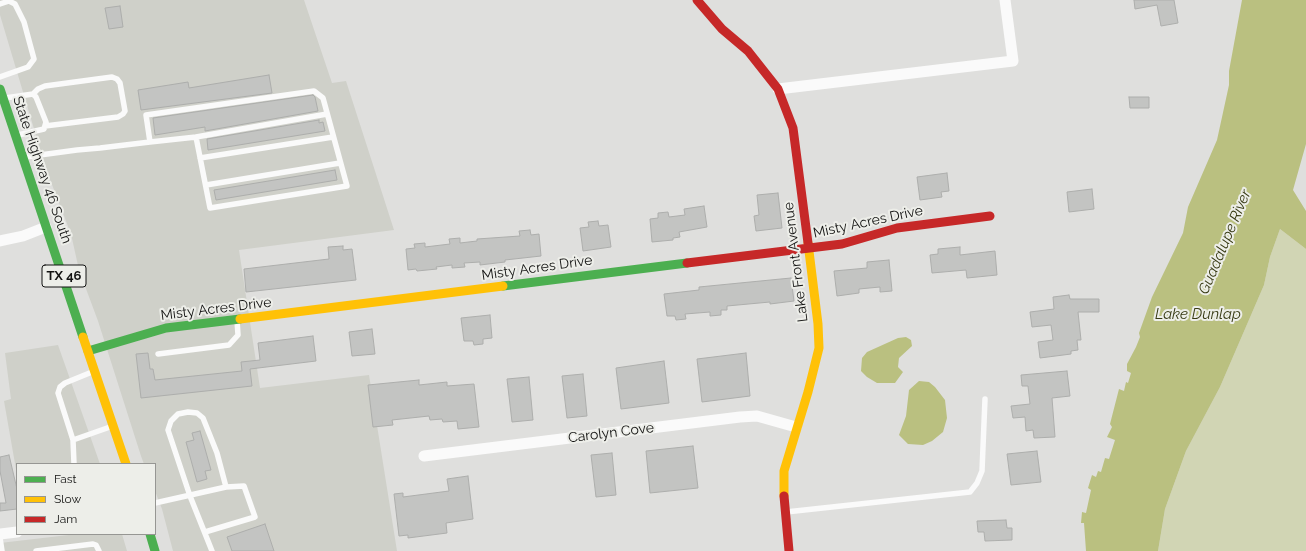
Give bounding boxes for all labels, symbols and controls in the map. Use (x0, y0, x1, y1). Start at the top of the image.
street label: State Highway 46 South (9, 94, 75, 246)
water label: Guadalupe River (1195, 187, 1255, 297)
street label: Lake Front Avenue (780, 201, 812, 323)
street label: Misty Acres Drive (812, 202, 924, 242)
street label: Misty Acres Drive (481, 252, 593, 284)
road number: TX 46 (42, 265, 86, 287)
street label: Misty Acres Drive (160, 294, 272, 324)
water label: Lake Dunlap (1155, 305, 1241, 323)
street label: Carolyn Cove (567, 419, 655, 447)
legend (16, 463, 156, 535)
text: Fast (54, 472, 77, 486)
text: Slow (54, 492, 81, 506)
text: Jam (54, 512, 77, 526)

